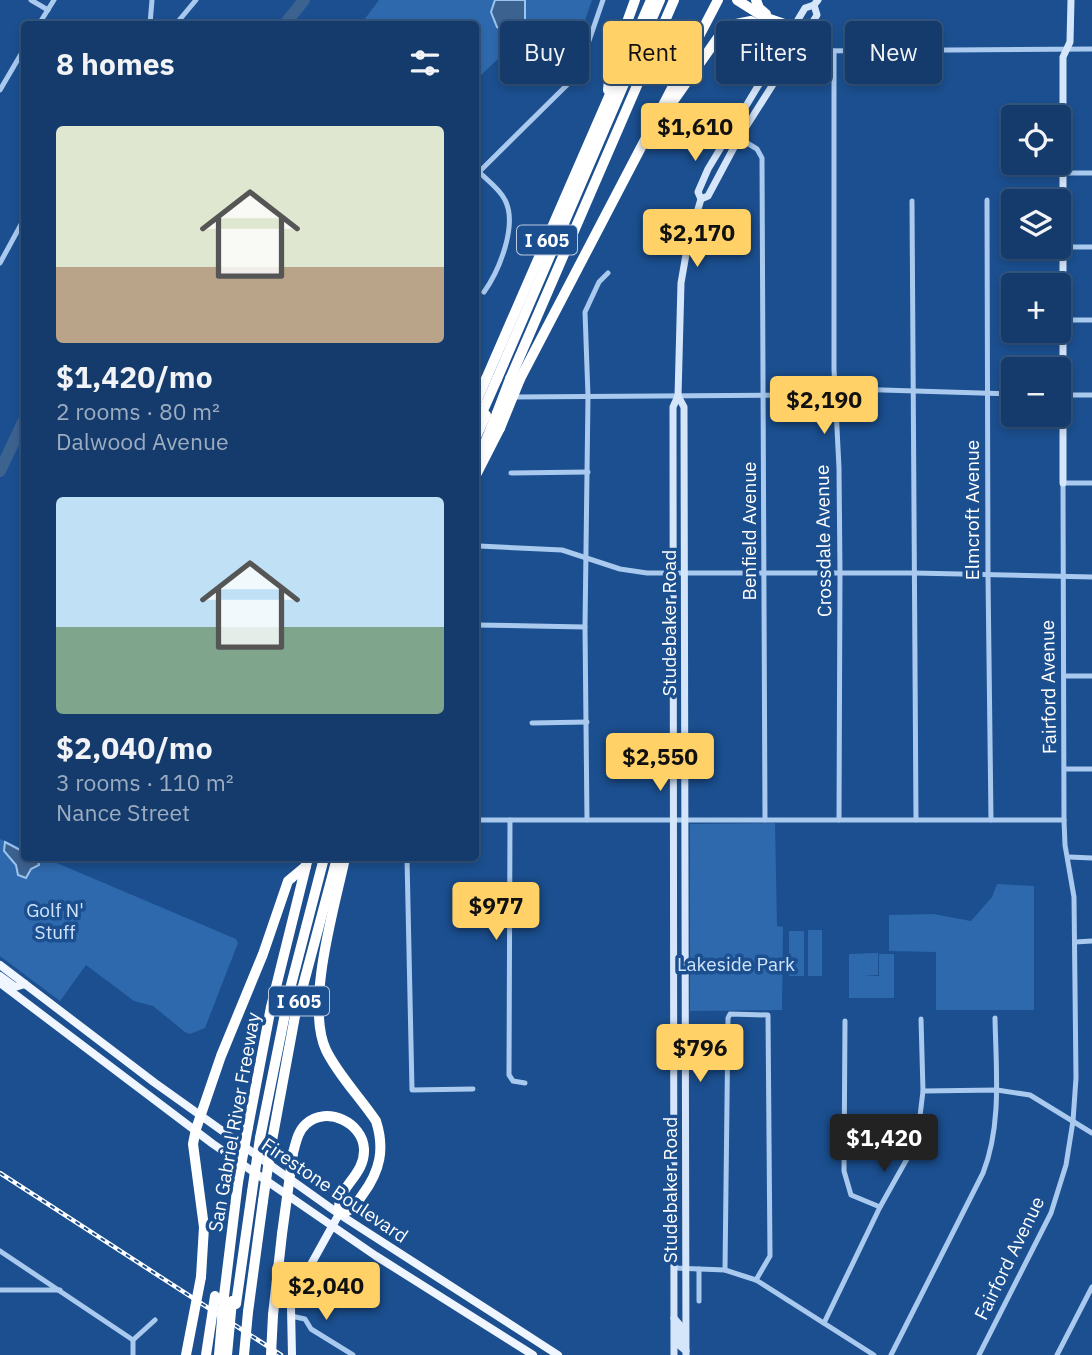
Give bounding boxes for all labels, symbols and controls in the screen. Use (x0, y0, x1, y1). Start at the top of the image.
chip: Buy (500, 21, 589, 84)
chip: Rent (603, 21, 702, 84)
chip: Filters (716, 21, 831, 84)
chip: New (845, 21, 942, 84)
text: 8 homes (56, 44, 175, 83)
icon: filters (406, 44, 444, 82)
pin: $1,610 (638, 104, 752, 163)
map controls (1001, 105, 1071, 427)
button: locate (1001, 105, 1071, 175)
text: $1,610 (657, 111, 733, 141)
icon: home (187, 171, 313, 297)
button: layers (1001, 189, 1071, 259)
pin: $2,170 (640, 210, 754, 269)
text: $2,170 (659, 217, 735, 247)
road number: I 605 (517, 226, 577, 254)
button: + (1001, 273, 1071, 343)
text: $1,420/mo (56, 357, 213, 396)
button: − (1001, 357, 1071, 427)
pin: $2,190 (767, 376, 881, 436)
text: $2,190 (786, 384, 862, 414)
text: 2 rooms · 80 m² (56, 396, 220, 426)
text: Dalwood Avenue (56, 426, 229, 456)
street label: Elmcroft Avenue (960, 440, 984, 580)
street label: Benfield Avenue (737, 462, 761, 600)
street label: Crossdale Avenue (810, 465, 836, 617)
icon: home (187, 542, 313, 668)
street label: Studebaker Road (657, 550, 681, 696)
street label: Fairford Avenue (1035, 620, 1061, 754)
text: $2,040/mo (56, 728, 213, 767)
pin: $2,550 (603, 734, 717, 793)
text: $2,550 (622, 741, 698, 771)
text: 3 rooms · 110 m² (56, 767, 234, 797)
text: Nance Street (56, 797, 190, 827)
pin: $977 (455, 883, 537, 942)
text: $977 (468, 890, 524, 920)
park label: Golf N' Stuff (26, 898, 84, 944)
park label: Lakeside Park (677, 952, 795, 976)
road number: I 605 (269, 986, 329, 1016)
street label: San Gabriel River Freeway (203, 1010, 265, 1234)
pin: $796 (659, 1024, 741, 1084)
text: $796 (672, 1032, 728, 1062)
pin: $1,420 (827, 1114, 941, 1174)
street label: Studebaker Road (658, 1117, 682, 1263)
text: $1,420 (846, 1122, 922, 1152)
street label: Firestone Boulevard (257, 1132, 413, 1248)
street label: Fairford Avenue (969, 1192, 1049, 1324)
pin: $2,040 (269, 1262, 383, 1322)
text: $2,040 (288, 1270, 364, 1300)

